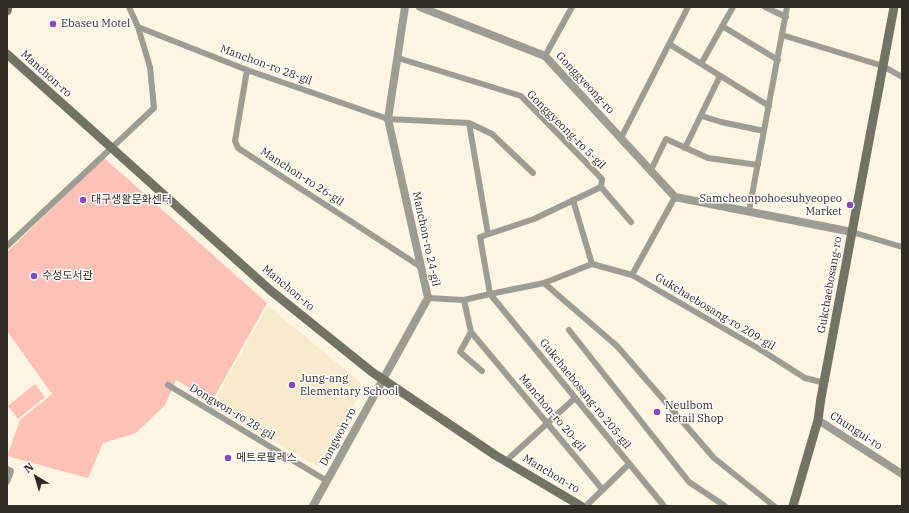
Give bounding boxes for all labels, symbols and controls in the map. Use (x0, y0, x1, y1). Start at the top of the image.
place label: Ebaseu Motel (61, 17, 130, 31)
marker: Ebaseu Motel (48, 19, 58, 29)
street label: Manchon-ro 28-gil (218, 42, 314, 88)
street label: Manchon-ro (18, 48, 74, 100)
street label: Gonggyeong-ro (553, 49, 617, 117)
street label: Gonggyeong-ro 5-gil (524, 88, 608, 172)
street label: Manchon-ro 26-gil (258, 145, 346, 209)
street label: Manchon-ro 24-gil (409, 190, 443, 288)
place label: Samcheonpohoesuhyeopeo Market (700, 192, 842, 218)
place label: 대구생활문화센터 (91, 193, 172, 207)
marker: 대구생활문화센터 (78, 195, 88, 205)
marker: Samcheonpohoesuhyeopeo Market (845, 200, 855, 210)
street label: Gukchaebosang-ro (815, 236, 845, 334)
street label: Manchon-ro (259, 262, 317, 314)
place label: 수성도서관 (42, 269, 93, 283)
marker: 수성도서관 (29, 271, 39, 281)
street label: Gukchaebosang-ro 209-gil (653, 271, 777, 353)
street label: Gukchaebosang-ro 205-gil (537, 336, 633, 452)
place label: Jung-ang Elementary School (300, 372, 398, 398)
street label: Manchon-ro 20-gil (516, 372, 588, 454)
marker: Jung-ang Elementary School (287, 380, 297, 390)
street label: Dongwon-ro 28-gil (187, 381, 277, 443)
place label: Neulbom Retail Shop (665, 399, 724, 425)
street label: Dongwon-ro (317, 406, 359, 468)
marker: Neulbom Retail Shop (652, 407, 662, 417)
street label: Chungui-ro (827, 409, 885, 453)
place label: 메트로팔레스 (236, 451, 297, 465)
street label: Manchon-ro (520, 452, 582, 496)
marker: 메트로팔레스 (223, 453, 233, 463)
north arrow (16, 457, 56, 497)
text: N (21, 459, 36, 476)

